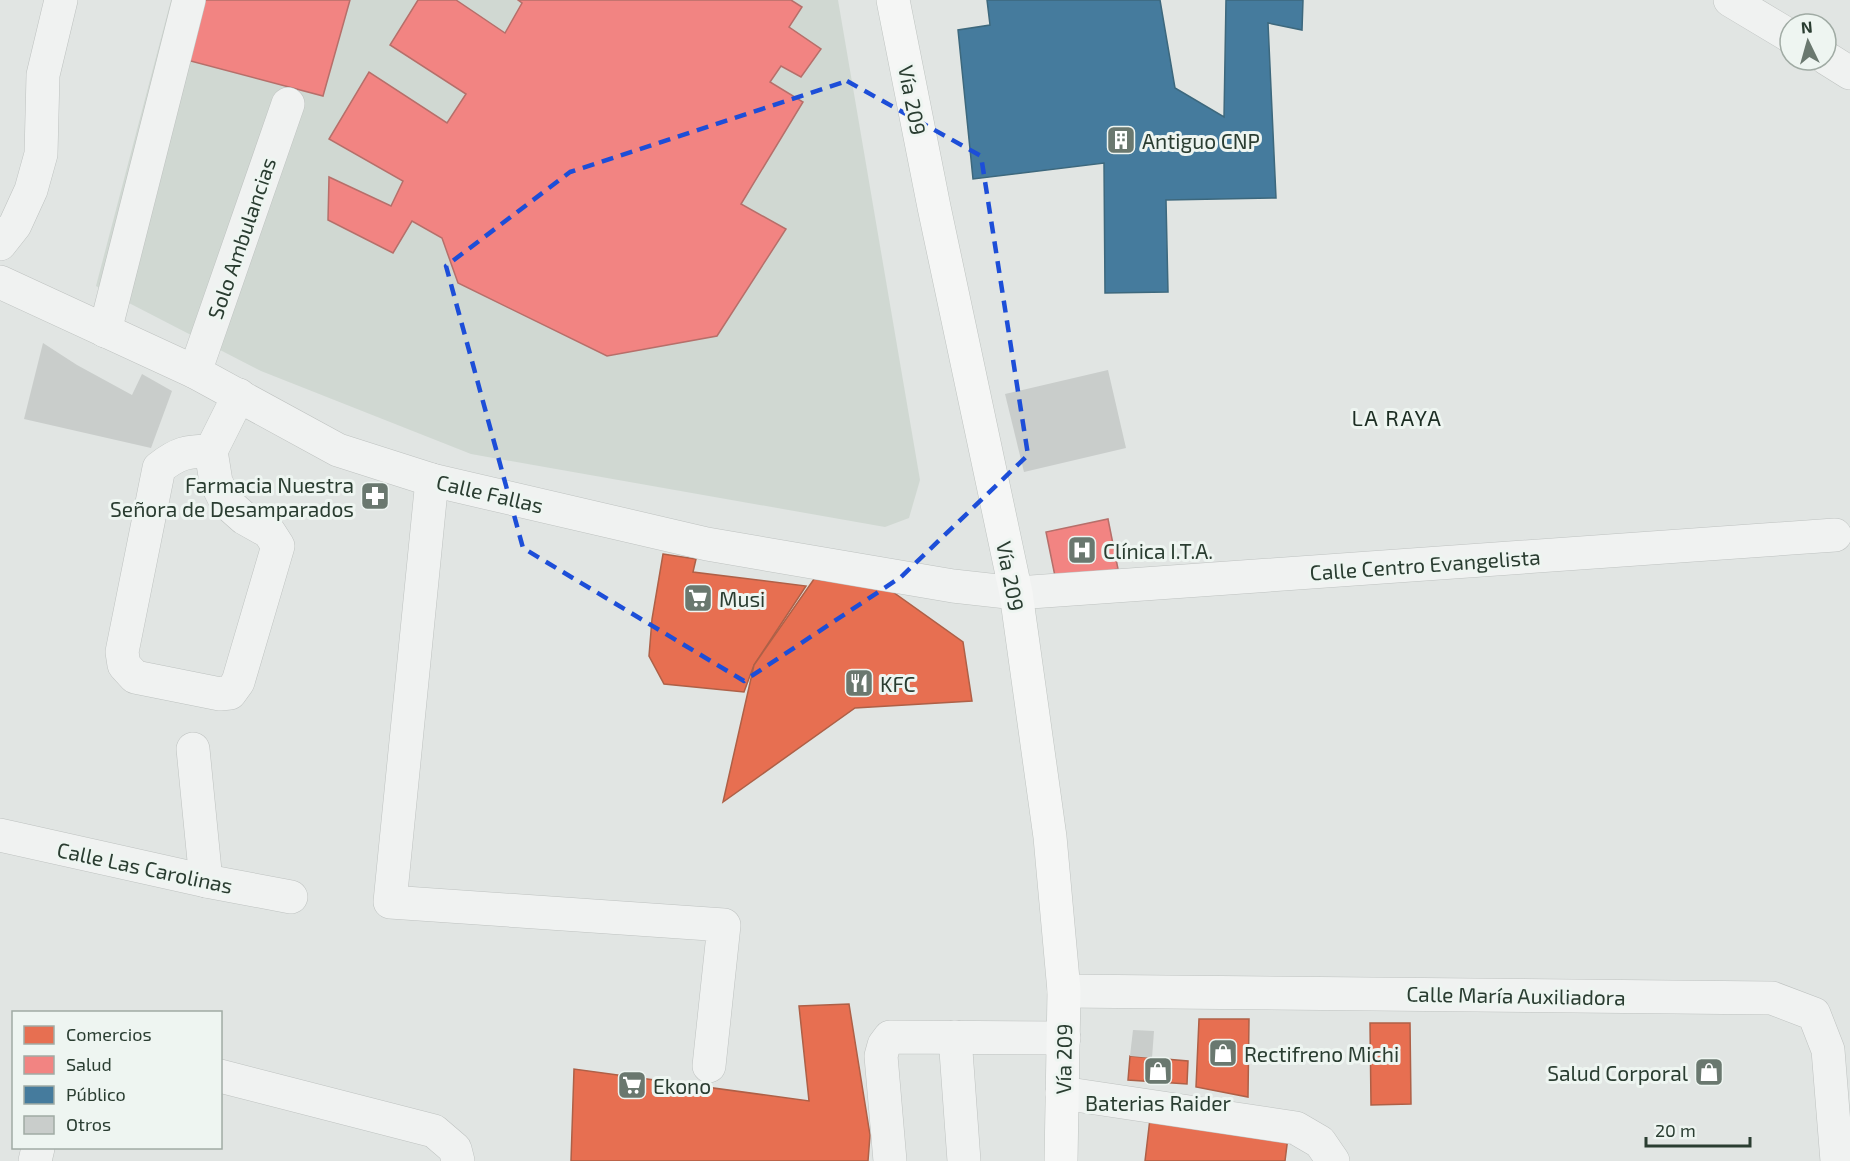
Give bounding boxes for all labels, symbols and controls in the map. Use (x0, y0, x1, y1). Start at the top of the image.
north arrow (1778, 12, 1838, 72)
text: N (1800, 17, 1813, 37)
street label: Vía 209 (894, 63, 932, 137)
building icon: Antiguo CNP (1105, 124, 1137, 156)
place label: Antiguo CNP (1142, 128, 1260, 153)
street label: Solo Ambulancias (202, 154, 280, 322)
district label: LA RAYA (1352, 404, 1442, 430)
street label: Calle Fallas (434, 469, 546, 517)
place label: Farmacia Nuestra Señora de Desamparados (110, 472, 354, 521)
pharmacy icon: Farmacia Nuestra Señora de Desamparados (359, 480, 391, 512)
hospital icon: Clínica I.T.A. (1066, 534, 1098, 566)
place label: Clínica I.T.A. (1103, 538, 1213, 563)
street label: Vía 209 (992, 539, 1030, 613)
street label: Calle Centro Evangelista (1309, 543, 1541, 585)
supermarket icon: Musi (682, 582, 714, 614)
place label: Musi (719, 586, 765, 611)
restaurant icon: KFC (843, 667, 875, 699)
place label: KFC (880, 671, 916, 696)
street label: Calle Las Carolinas (55, 836, 235, 898)
street label: Calle María Auxiliadora (1406, 981, 1626, 1009)
legend (12, 1011, 222, 1149)
text: Comercios (66, 1023, 152, 1045)
street label: Vía 209 (1050, 1023, 1076, 1095)
shop icon: Rectifreno Michi (1207, 1037, 1239, 1069)
place label: Rectifreno Michi (1244, 1041, 1399, 1066)
text: Salud (66, 1053, 112, 1075)
shop icon: Baterias Raider (1142, 1055, 1174, 1087)
shop icon: Salud Corporal (1693, 1056, 1725, 1088)
place label: Salud Corporal (1547, 1060, 1689, 1085)
supermarket icon: Ekono (616, 1069, 648, 1101)
place label: Ekono (653, 1073, 711, 1098)
text: Público (66, 1083, 126, 1105)
place label: Baterias Raider (1085, 1090, 1231, 1115)
scale bar (1646, 1110, 1750, 1148)
text: Otros (66, 1113, 111, 1135)
text: 20 m (1655, 1119, 1696, 1141)

